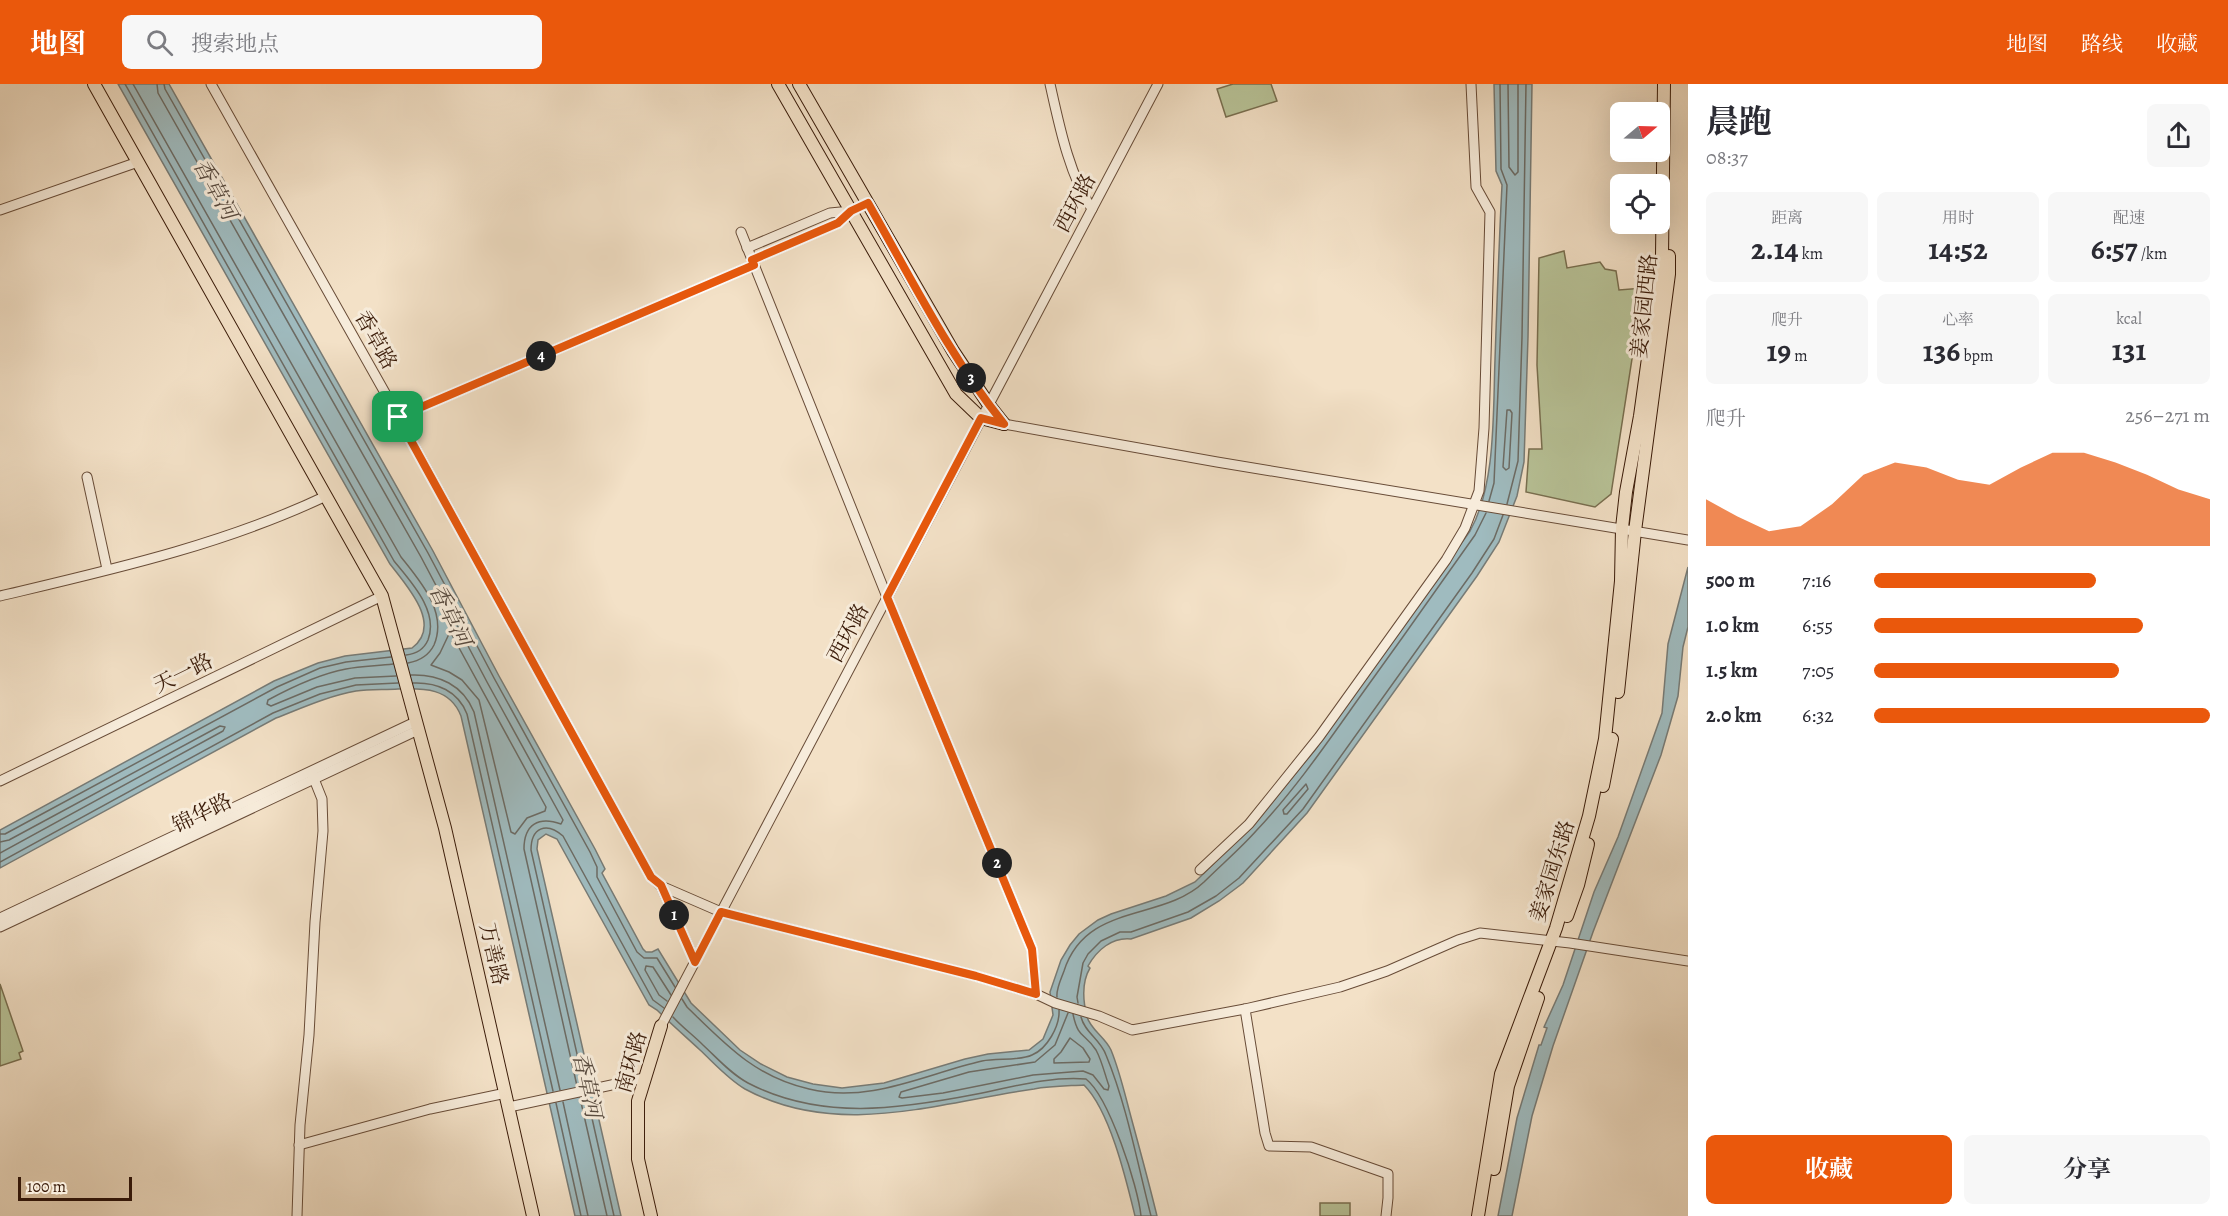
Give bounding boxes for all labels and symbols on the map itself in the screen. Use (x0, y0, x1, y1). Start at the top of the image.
north arrow (1610, 102, 1670, 162)
water label: 香草河 (186, 153, 246, 229)
street label: 西环路 (1048, 169, 1102, 237)
street label: 姜家园西路 (1625, 252, 1663, 360)
street label: 香草路 (348, 306, 404, 374)
pin: 4 (526, 341, 556, 371)
pin: 3 (956, 363, 986, 393)
pin (372, 391, 423, 442)
water label: 香草河 (422, 579, 480, 655)
street label: 西环路 (821, 599, 875, 667)
street label: 天一路 (149, 647, 217, 699)
street label: 锦华路 (168, 787, 236, 839)
street label: 姜家园东路 (1523, 817, 1581, 925)
pin: 2 (982, 848, 1012, 878)
pin: 1 (659, 900, 689, 930)
street label: 万善路 (473, 920, 515, 988)
street label: 南环路 (609, 1028, 653, 1096)
water label: 香草河 (565, 1050, 609, 1125)
scale bar (18, 1174, 132, 1202)

